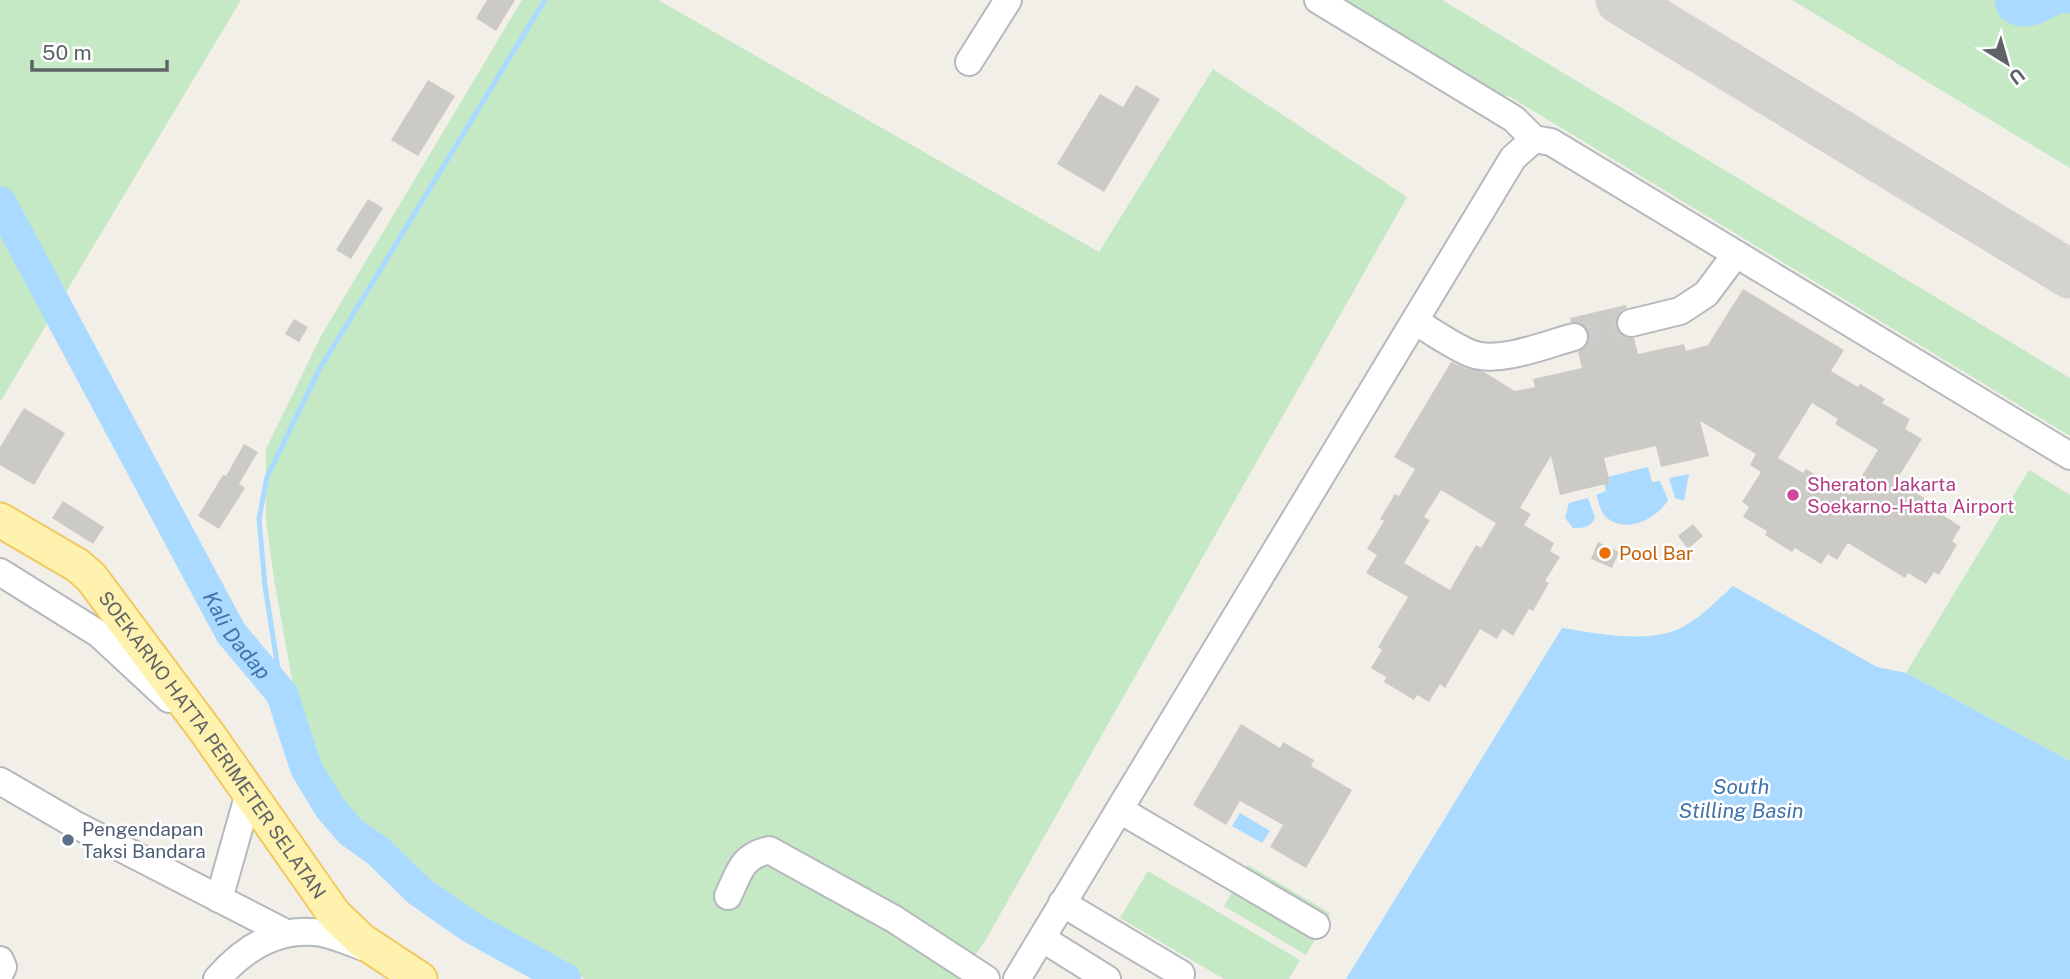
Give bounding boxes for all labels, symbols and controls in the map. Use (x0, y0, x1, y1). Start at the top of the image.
scale bar (32, 28, 166, 72)
north arrow (1972, 28, 2042, 98)
text: 50 m (42, 40, 92, 65)
text: U (2005, 64, 2029, 90)
place label: Sheraton Jakarta Soekarno-Hatta Airport (1807, 473, 2015, 517)
marker: Sheraton Jakarta Soekarno-Hatta Airport (1785, 487, 1801, 503)
place label: Pool Bar (1619, 542, 1693, 564)
marker: Pool Bar (1597, 545, 1613, 561)
street label: SOEKARNO HATTA PERIMETER SELATAN (94, 587, 331, 903)
water label: Kali Dadap (198, 587, 276, 684)
water label: South Stilling Basin (1679, 774, 1803, 823)
place label: Pengendapan Taksi Bandara (82, 818, 206, 862)
marker: Pengendapan Taksi Bandara (60, 832, 76, 848)

